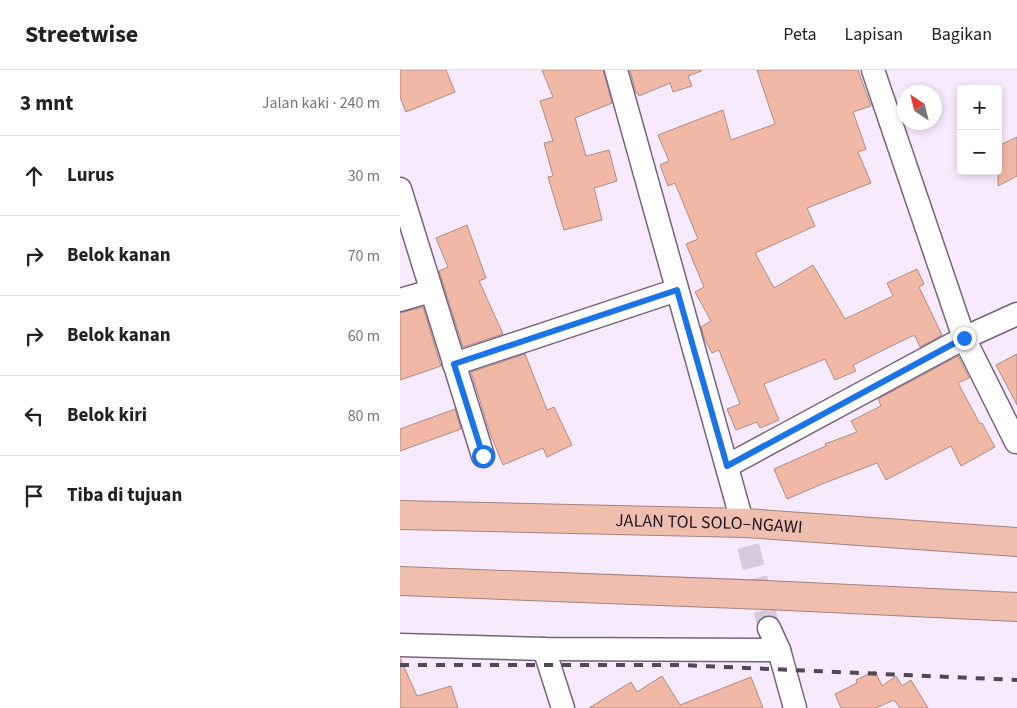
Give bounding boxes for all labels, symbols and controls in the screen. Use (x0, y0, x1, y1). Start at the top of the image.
text: Streetwise (25, 17, 138, 52)
text: Peta (783, 22, 816, 47)
text: Lapisan (844, 22, 903, 47)
text: Bagikan (931, 22, 992, 47)
north arrow (897, 85, 942, 130)
map controls (957, 85, 1002, 175)
button: + (957, 85, 1002, 130)
text: 3 mnt (20, 88, 73, 118)
text: Jalan kaki · 240 m (262, 92, 380, 114)
button: − (957, 130, 1002, 175)
icon: ahead (20, 162, 48, 190)
text: Lurus (67, 162, 114, 189)
text: 30 m (348, 165, 380, 187)
icon: right (20, 242, 48, 270)
text: Belok kanan (67, 242, 171, 269)
text: 70 m (348, 245, 380, 267)
icon: right (20, 322, 48, 350)
text: Belok kanan (67, 322, 171, 349)
text: 60 m (348, 325, 380, 347)
route end (953, 327, 976, 350)
icon: left (20, 402, 48, 430)
text: Belok kiri (67, 402, 147, 429)
text: 80 m (348, 405, 380, 427)
route start (472, 445, 495, 468)
icon: arrive (20, 482, 48, 510)
text: Tiba di tujuan (67, 482, 182, 509)
street label: JALAN TOL SOLO–NGAWI (615, 507, 803, 539)

